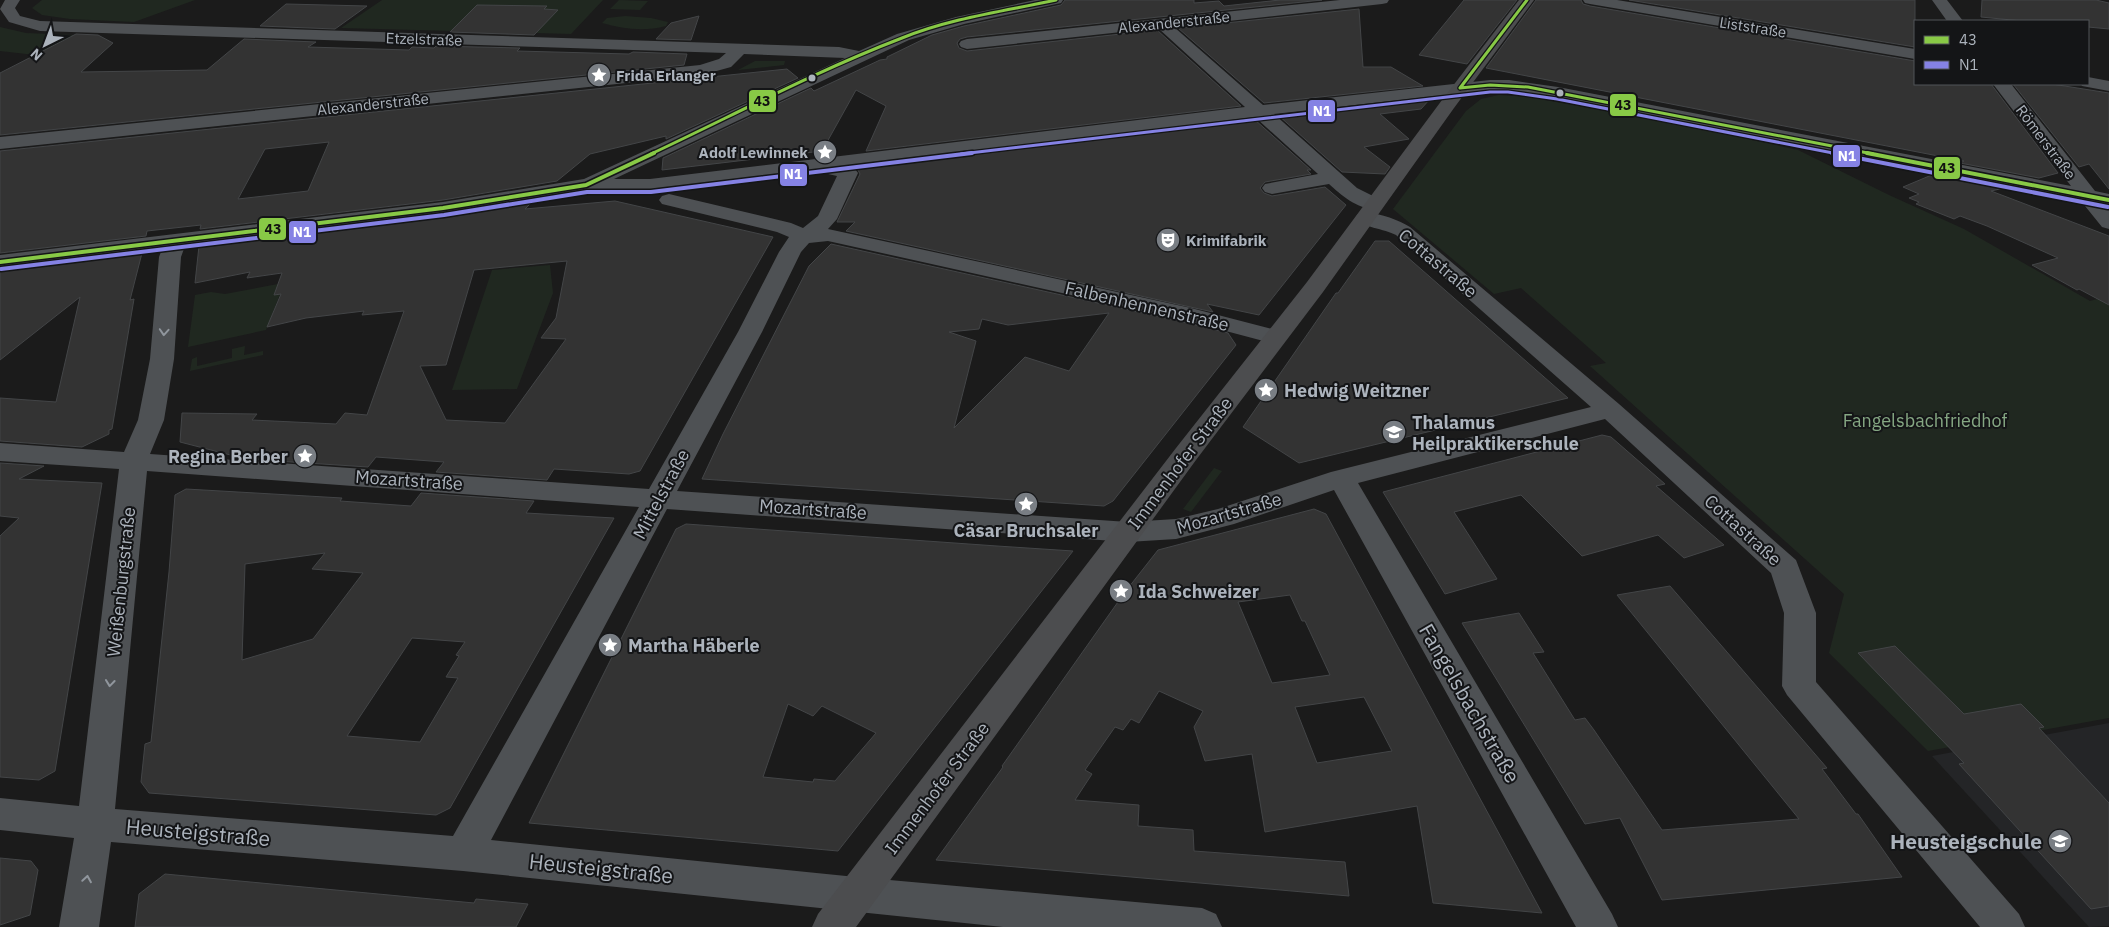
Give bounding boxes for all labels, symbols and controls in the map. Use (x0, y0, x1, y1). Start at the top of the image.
street label: Alexanderstraße (1117, 7, 1231, 37)
street label: Liststraße (1718, 12, 1788, 42)
north arrow (20, 20, 70, 70)
legend (1914, 20, 2089, 85)
street label: Etzelstraße (385, 28, 463, 50)
text: 43 (1959, 30, 1977, 49)
text: N (27, 45, 46, 65)
text: N1 (1959, 55, 1979, 74)
place icon: Frida Erlanger (586, 62, 612, 88)
place label: Frida Erlanger (616, 66, 716, 85)
unlabelled marker (807, 73, 817, 83)
unlabelled marker (1555, 88, 1565, 98)
street label: Alexanderstraße (316, 89, 430, 119)
line badge: 43 (748, 89, 777, 113)
text: 43 (754, 92, 770, 110)
line badge: 43 (1609, 93, 1637, 117)
text: 43 (1615, 96, 1631, 114)
line badge: N1 (1307, 99, 1336, 123)
street label: Römerstraße (2012, 101, 2080, 183)
text: N1 (1313, 102, 1332, 120)
place icon: Adolf Lewinnek (812, 139, 838, 165)
place label: Adolf Lewinnek (699, 143, 808, 162)
line badge: N1 (1832, 144, 1861, 168)
text: N1 (1838, 147, 1857, 165)
line badge: 43 (1933, 156, 1961, 180)
text: 43 (1939, 159, 1955, 177)
line badge: N1 (779, 163, 808, 187)
text: N1 (784, 165, 803, 183)
line badge: 43 (258, 217, 287, 241)
text: 43 (265, 220, 281, 238)
line badge: N1 (288, 220, 317, 244)
text: N1 (293, 223, 312, 241)
street label: Cottastraße (1394, 223, 1482, 303)
theatre icon: Krimifabrik (1155, 227, 1181, 253)
place label: Krimifabrik (1186, 231, 1267, 250)
street label: Falbenhennenstraße (1063, 276, 1231, 336)
one-way arrow (159, 328, 170, 336)
place icon: Hedwig Weitzner (1253, 377, 1279, 403)
place label: Hedwig Weitzner (1284, 379, 1429, 402)
street label: Immenhofer Straße (1123, 392, 1237, 534)
park label: Fangelsbachfriedhof (1843, 409, 2008, 432)
place label: Thalamus Heilpraktikerschule (1412, 411, 1579, 455)
school or university icon: Thalamus Heilpraktikerschule (1381, 419, 1407, 445)
place icon: Regina Berber (292, 443, 318, 469)
place label: Regina Berber (168, 445, 288, 468)
street label: Mittelstraße (628, 445, 694, 543)
street label: Mozartstraße (354, 465, 464, 495)
street label: Mozartstraße (1174, 487, 1284, 539)
street label: Cottastraße (1700, 489, 1786, 571)
place icon: Cäsar Bruchsaler (1013, 491, 1039, 517)
street label: Mozartstraße (758, 494, 868, 524)
street label: Weißenburgstraße (102, 506, 140, 658)
place label: Cäsar Bruchsaler (954, 519, 1099, 542)
place icon: Ida Schweizer (1108, 578, 1134, 604)
place label: Ida Schweizer (1138, 580, 1259, 603)
street label: Fangelsbachstraße (1413, 618, 1527, 788)
place icon: Martha Häberle (597, 632, 623, 658)
place label: Martha Häberle (628, 634, 760, 657)
one-way arrow (105, 679, 116, 687)
street label: Immenhofer Straße (880, 717, 994, 859)
street label: Heusteigstraße (125, 812, 271, 852)
place label: Heusteigschule (1890, 827, 2042, 855)
school or university icon: Heusteigschule (2047, 828, 2073, 854)
street label: Heusteigstraße (528, 847, 674, 889)
one-way arrow (81, 874, 91, 883)

